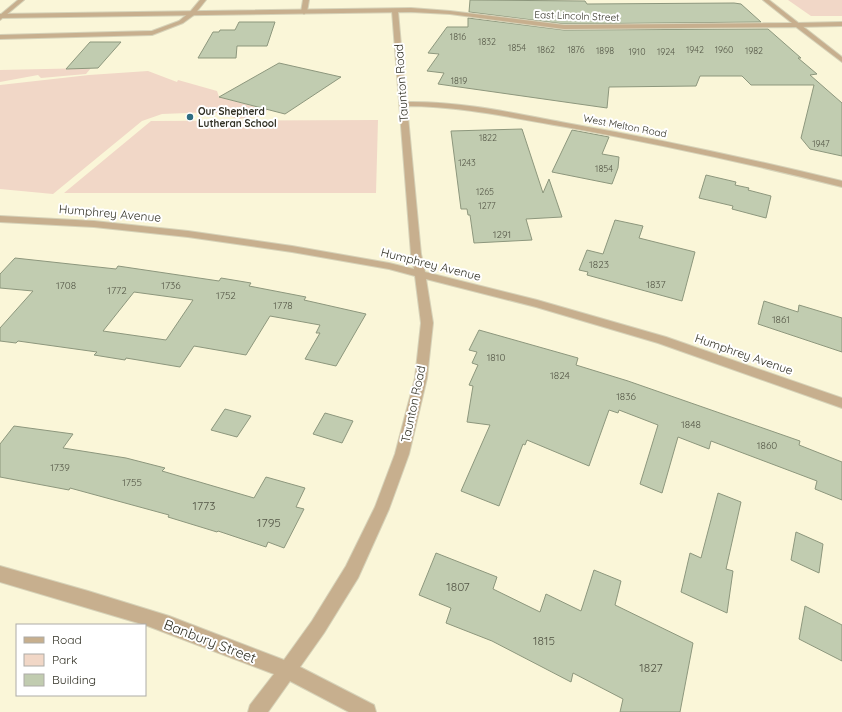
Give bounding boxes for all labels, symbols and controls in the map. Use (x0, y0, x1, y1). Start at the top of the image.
street label: East Lincoln Street (534, 8, 620, 24)
house number: 1816 (450, 31, 466, 42)
house number: 1832 (478, 36, 496, 47)
house number: 1854 (508, 42, 526, 53)
street label: Taunton Road (391, 43, 411, 123)
house number: 1862 (537, 44, 555, 55)
house number: 1876 (567, 44, 585, 55)
house number: 1942 (686, 44, 704, 55)
house number: 1960 (715, 44, 733, 55)
house number: 1898 (596, 45, 614, 56)
house number: 1982 (745, 45, 763, 56)
house number: 1910 (628, 46, 646, 57)
house number: 1924 (657, 46, 675, 57)
house number: 1819 (451, 75, 467, 86)
place label: Our Shepherd Lutheran School (198, 105, 277, 130)
marker: Our Shepherd Lutheran School (185, 112, 195, 122)
street label: West Melton Road (582, 112, 668, 140)
house number: 1822 (479, 132, 497, 143)
house number: 1947 (812, 138, 830, 149)
house number: 1243 (458, 157, 476, 168)
house number: 1854 (595, 163, 613, 174)
house number: 1265 (476, 186, 494, 197)
house number: 1277 (478, 200, 496, 211)
street label: Humphrey Avenue (58, 201, 162, 225)
house number: 1291 (493, 228, 511, 241)
street label: Humphrey Avenue (379, 244, 483, 284)
house number: 1823 (589, 258, 609, 271)
house number: 1837 (646, 278, 666, 291)
house number: 1708 (56, 279, 76, 292)
house number: 1736 (161, 279, 181, 292)
house number: 1772 (107, 284, 127, 297)
house number: 1752 (216, 289, 236, 302)
house number: 1778 (273, 299, 293, 312)
house number: 1861 (772, 313, 790, 326)
street label: Humphrey Avenue (693, 330, 795, 378)
house number: 1810 (487, 351, 505, 364)
street label: Taunton Road (398, 364, 428, 444)
house number: 1824 (550, 369, 570, 382)
house number: 1836 (616, 390, 636, 403)
house number: 1848 (681, 418, 701, 431)
house number: 1860 (757, 439, 777, 452)
house number: 1739 (50, 461, 70, 474)
house number: 1755 (122, 476, 142, 489)
house number: 1773 (192, 498, 216, 513)
house number: 1795 (257, 515, 281, 530)
house number: 1807 (446, 579, 470, 594)
street label: Banbury Street (161, 615, 259, 667)
legend (16, 624, 146, 696)
text: Road (52, 632, 82, 647)
house number: 1815 (533, 633, 555, 648)
text: Park (52, 652, 77, 667)
house number: 1827 (639, 660, 663, 675)
text: Building (52, 672, 96, 687)

